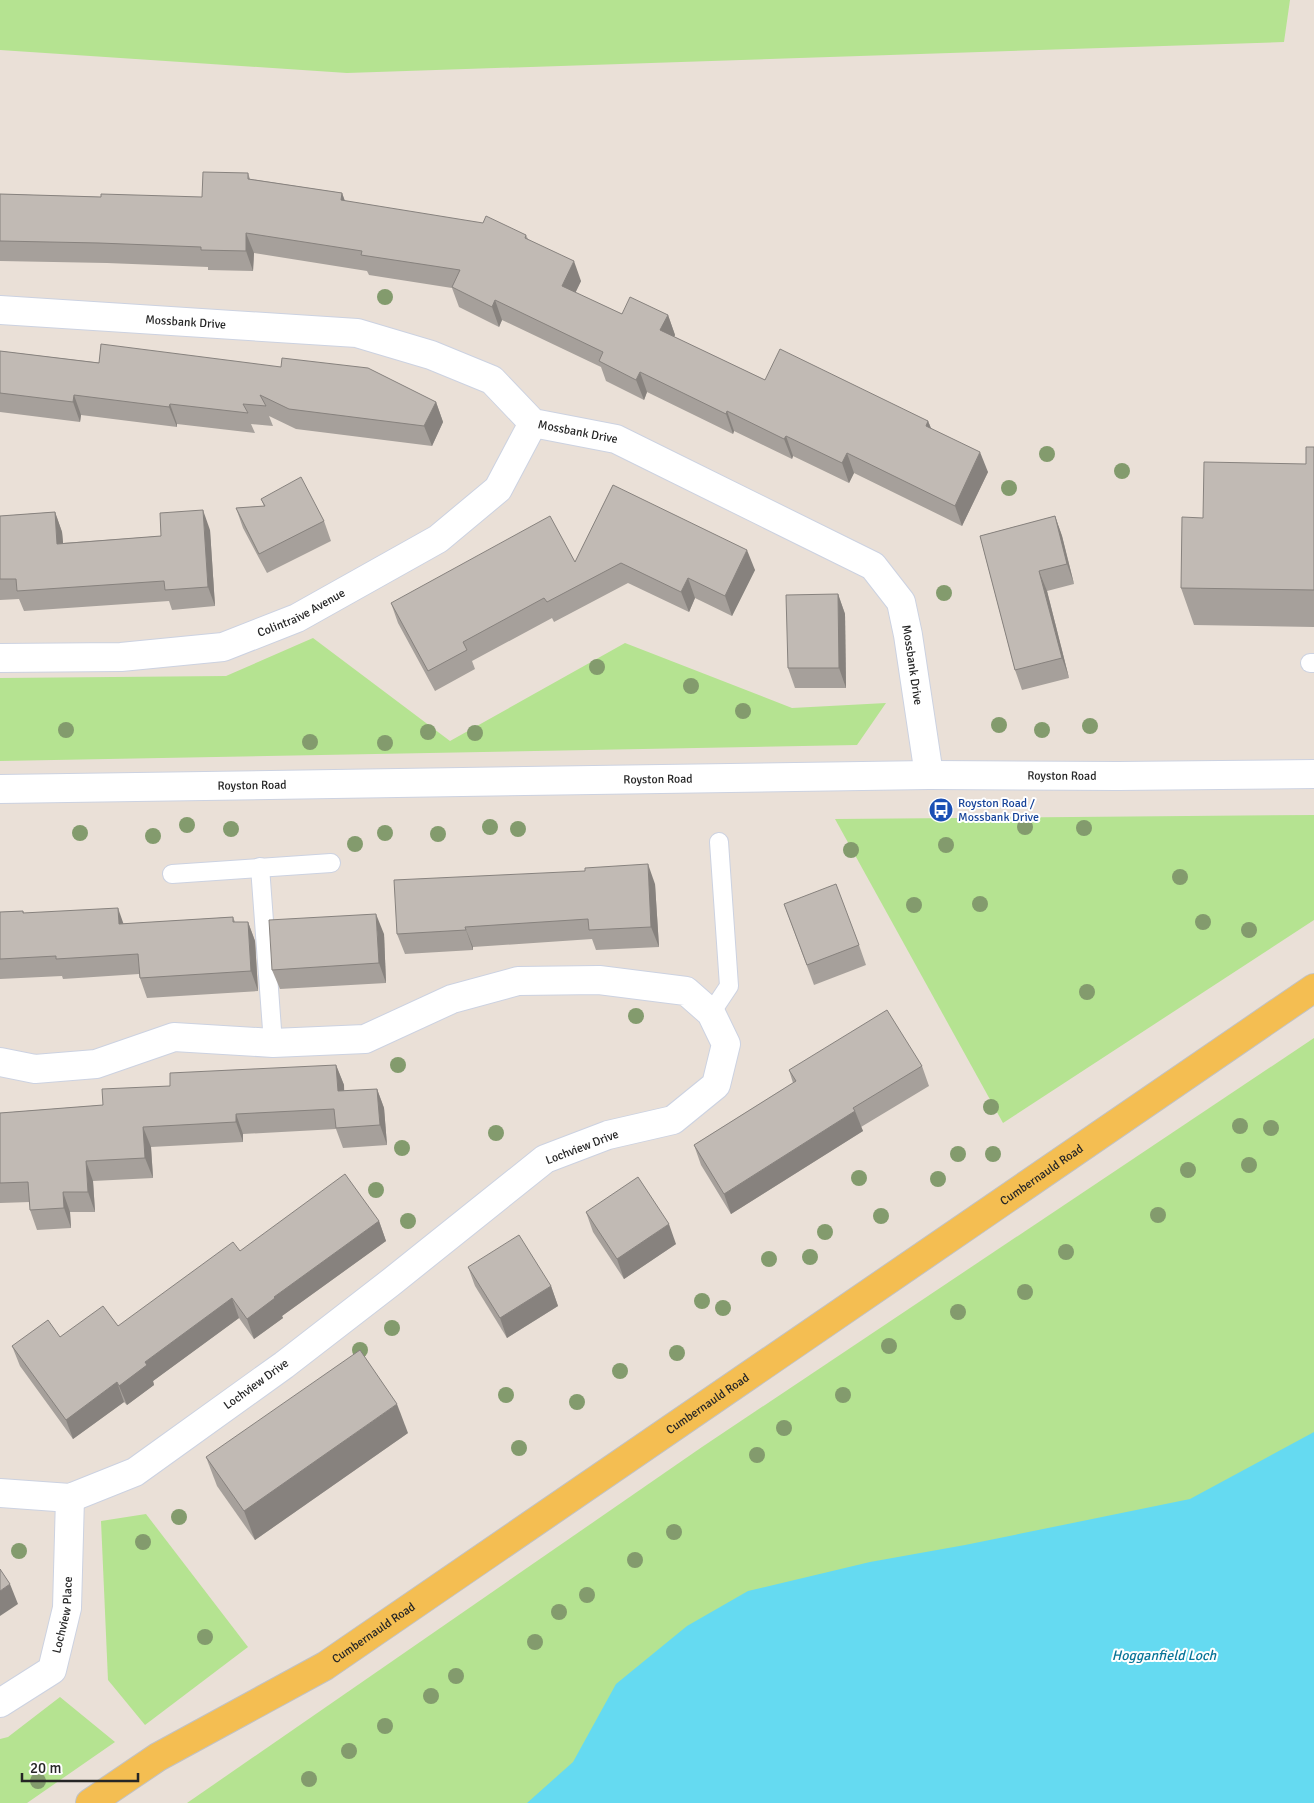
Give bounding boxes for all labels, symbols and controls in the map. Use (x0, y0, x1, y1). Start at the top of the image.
street label: Mossbank Drive (145, 312, 226, 333)
street label: Mossbank Drive (537, 417, 619, 447)
street label: Colintraive Avenue (255, 585, 348, 641)
street label: Mossbank Drive (898, 623, 925, 706)
street label: Royston Road (1027, 769, 1097, 784)
street label: Royston Road (623, 772, 693, 788)
street label: Royston Road (217, 778, 287, 794)
place label: Royston Road / Mossbank Drive (958, 796, 1039, 825)
bus stop icon: Royston Road / Mossbank Drive (928, 797, 954, 823)
street label: Lochview Drive (544, 1127, 621, 1168)
street label: Cumbernauld Road (997, 1141, 1086, 1209)
street label: Lochview Drive (221, 1356, 292, 1413)
street label: Cumbernauld Road (663, 1370, 752, 1438)
street label: Lochview Place (49, 1576, 76, 1655)
street label: Cumbernauld Road (329, 1599, 418, 1667)
water label: Hogganfield Loch (1112, 1647, 1217, 1664)
scale bar (22, 1750, 139, 1782)
text: 20 m (30, 1759, 61, 1777)

